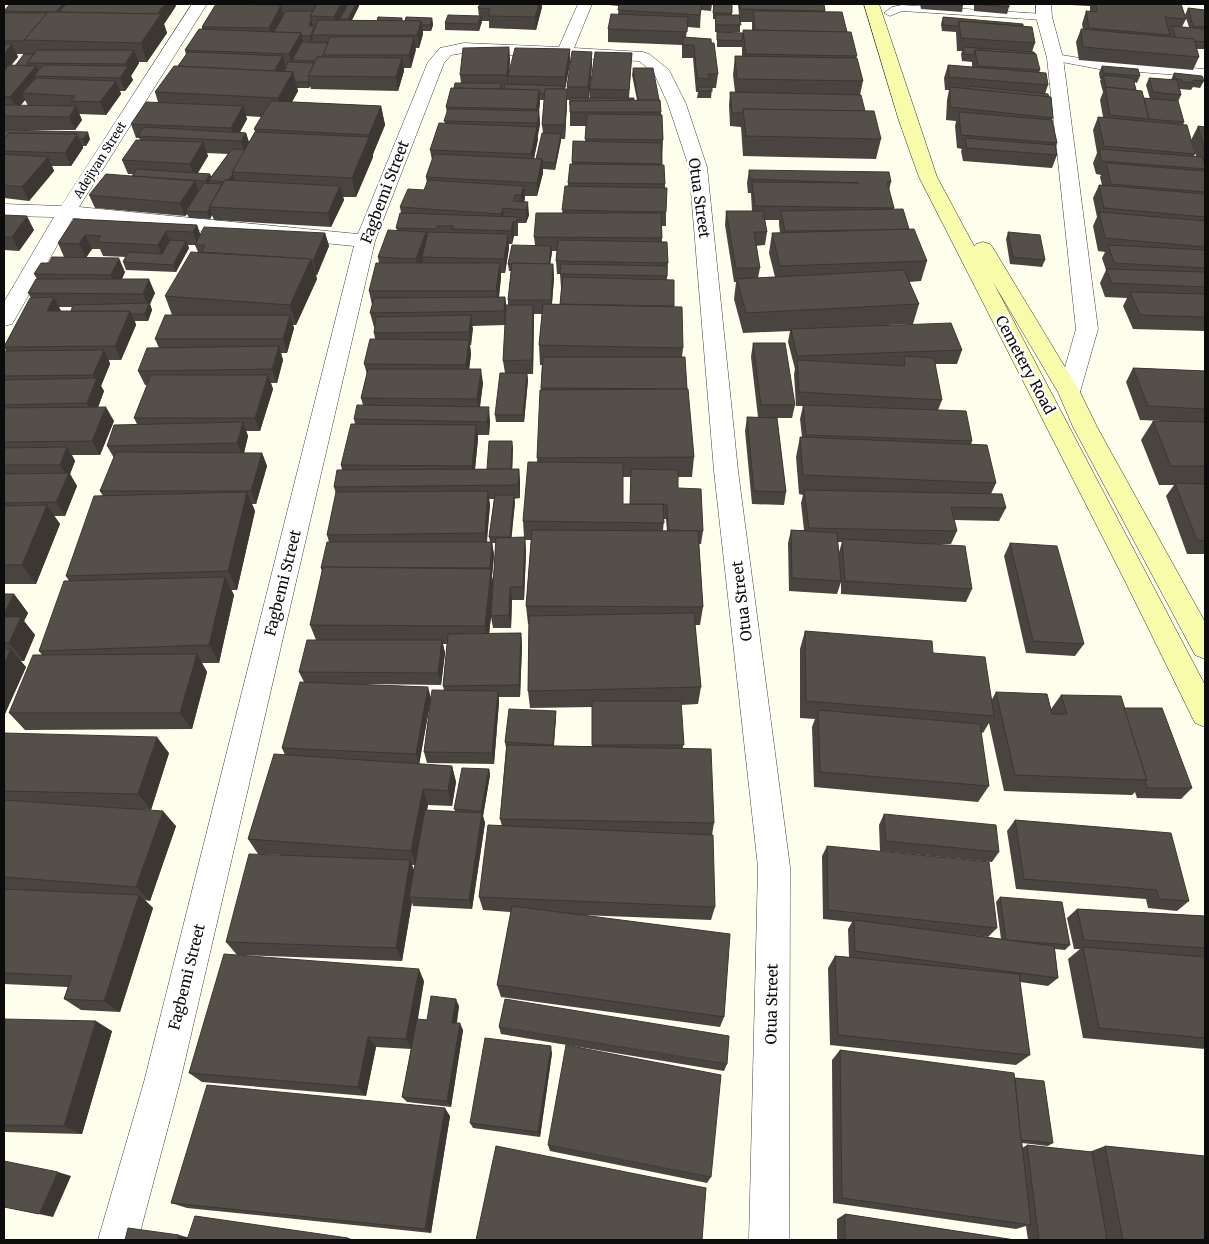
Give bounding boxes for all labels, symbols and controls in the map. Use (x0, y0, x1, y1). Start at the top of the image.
street label: Adejiyan Street (69, 118, 129, 202)
street label: Fagbemi Street (356, 137, 413, 246)
street label: Otua Street (684, 157, 715, 239)
street label: Cemetery Road (991, 312, 1059, 417)
street label: Fagbemi Street (260, 528, 305, 638)
street label: Otua Street (727, 560, 756, 642)
street label: Fagbemi Street (164, 922, 209, 1032)
street label: Otua Street (761, 963, 782, 1045)

